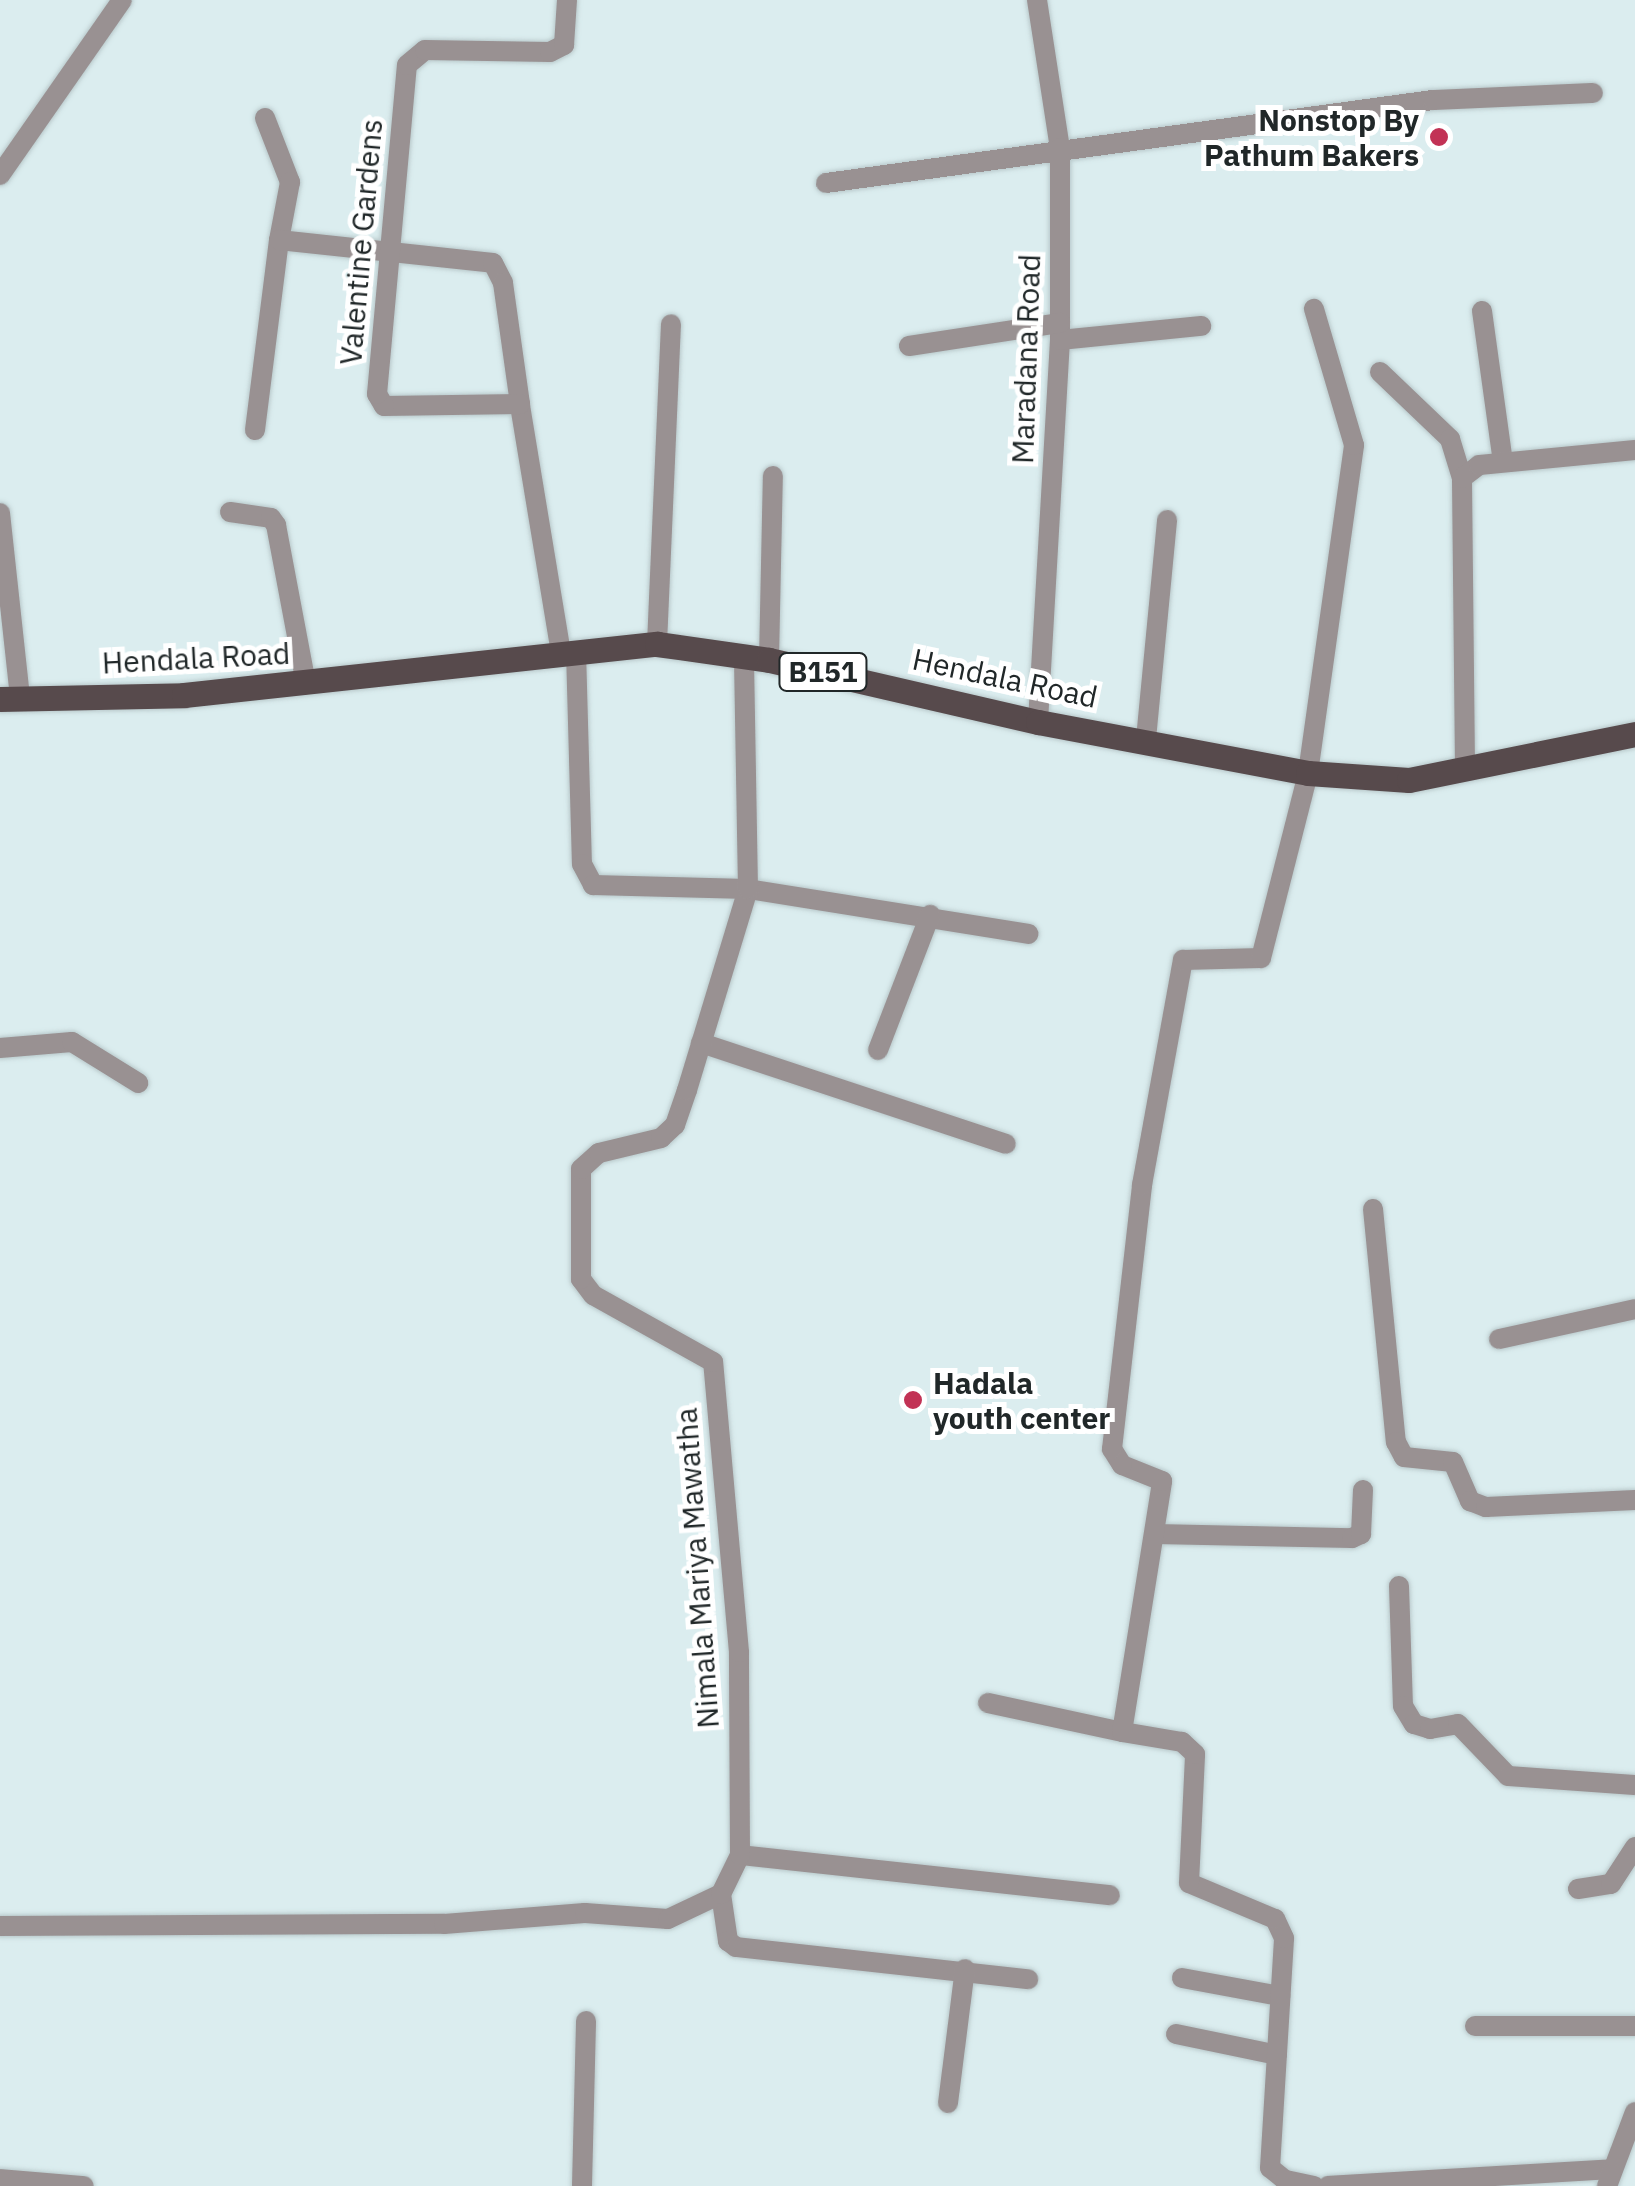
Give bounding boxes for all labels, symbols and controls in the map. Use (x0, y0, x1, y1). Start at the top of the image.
place label: Nonstop By Pathum Bakers (1204, 102, 1419, 172)
street label: Valentine Gardens (332, 117, 390, 367)
marker: Nonstop By Pathum Bakers (1428, 126, 1450, 148)
street label: Maradana Road (1004, 254, 1048, 464)
street label: Hendala Road (101, 635, 291, 681)
street label: Hendala Road (909, 641, 1101, 715)
road number: B151 (778, 649, 868, 695)
place label: Hadala youth center (933, 1365, 1110, 1436)
marker: Hadala youth center (902, 1389, 924, 1411)
street label: Nimala Mariya Mawatha (668, 1406, 726, 1730)

